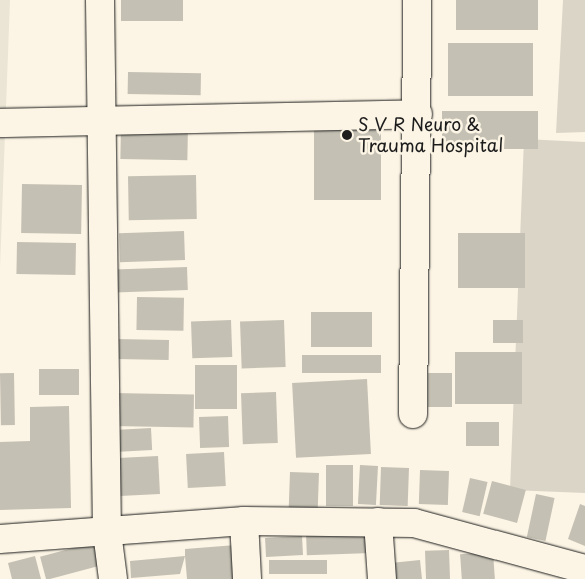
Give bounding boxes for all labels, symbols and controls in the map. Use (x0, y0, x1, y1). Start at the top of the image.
place label: S V R Neuro & Trauma Hospital (358, 114, 504, 156)
marker: S V R Neuro & Trauma Hospital (340, 128, 354, 142)

